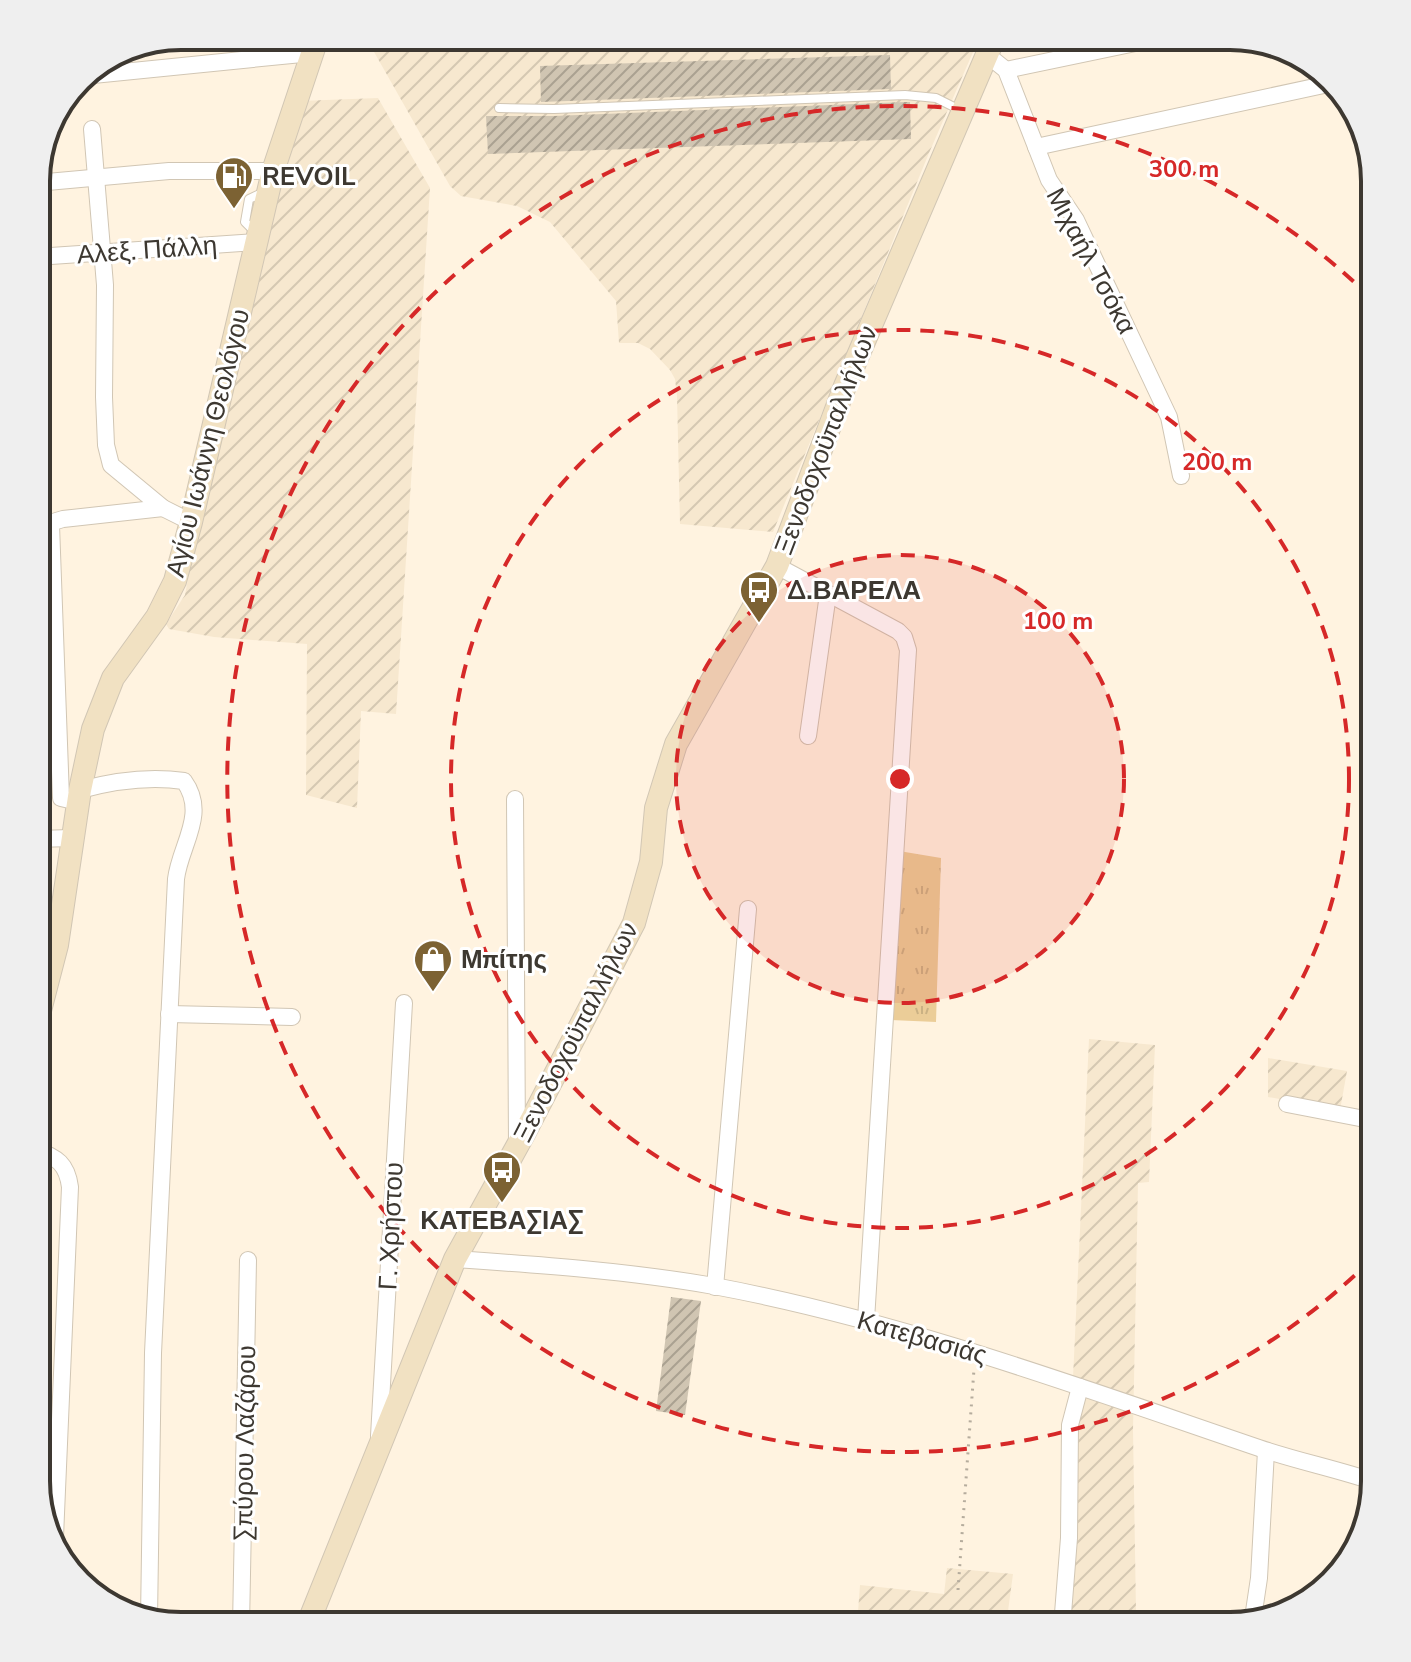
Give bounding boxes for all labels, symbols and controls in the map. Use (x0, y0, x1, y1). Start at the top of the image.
text: 300 m (1149, 153, 1219, 185)
fuel station icon: REVOIL (213, 155, 255, 210)
place label: REVOIL (262, 159, 356, 194)
street label: Μιχαήλ Τσόκα (1038, 182, 1144, 340)
street label: Αλεξ. Πάλλη (76, 228, 218, 272)
street label: Αγίου Ιωάννη Θεολόγου (158, 305, 258, 581)
street label: Ξενοδοχοϋπαλλήλων (766, 321, 886, 559)
text: 200 m (1182, 446, 1252, 478)
bus stop icon: Δ.ΒΑΡΕΛΑ (738, 569, 780, 624)
place label: Δ.ΒΑΡΕΛΑ (787, 573, 921, 608)
text: 100 m (1023, 605, 1093, 637)
centre of rings (886, 765, 914, 793)
street label: Ξενοδοχοϋπαλλήλων (505, 916, 647, 1148)
shop icon: Μπίτης (412, 938, 454, 993)
place label: Μπίτης (461, 942, 547, 977)
bus stop icon: ΚΑΤΕΒΑΣΙΑΣ (481, 1149, 523, 1204)
street label: Γ. Χρήστου (370, 1161, 412, 1291)
place label: ΚΑΤΕΒΑΣΙΑΣ (420, 1203, 584, 1238)
street label: Κατεβασιάς (853, 1303, 991, 1373)
street label: Σπύρου Λαζάρου (226, 1345, 264, 1541)

